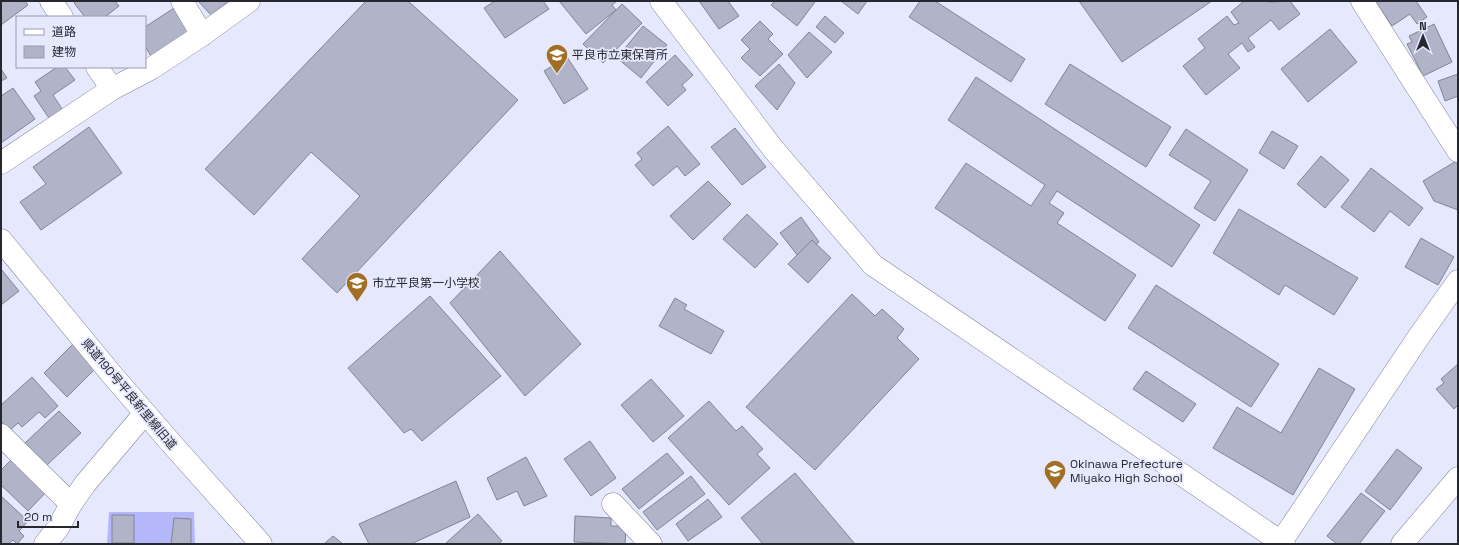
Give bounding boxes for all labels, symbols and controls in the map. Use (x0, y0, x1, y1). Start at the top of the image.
legend (16, 16, 146, 68)
north arrow (1403, 16, 1443, 56)
text: N (1419, 19, 1427, 33)
text: 道路 (52, 24, 76, 40)
school or university icon: 平良市立東保育所 (544, 42, 570, 75)
text: 建物 (52, 44, 76, 60)
place label: 平良市立東保育所 (572, 47, 668, 63)
school or university icon: 市立平良第一小学校 (344, 270, 370, 303)
place label: 市立平良第一小学校 (372, 275, 480, 291)
street label: 県道190号平良新里線旧道 (78, 335, 180, 453)
place label: Okinawa Prefecture Miyako High School (1070, 456, 1183, 486)
school or university icon: Okinawa Prefecture Miyako High School (1042, 458, 1068, 491)
scale bar (18, 503, 78, 529)
text: 20 m (24, 509, 52, 525)

